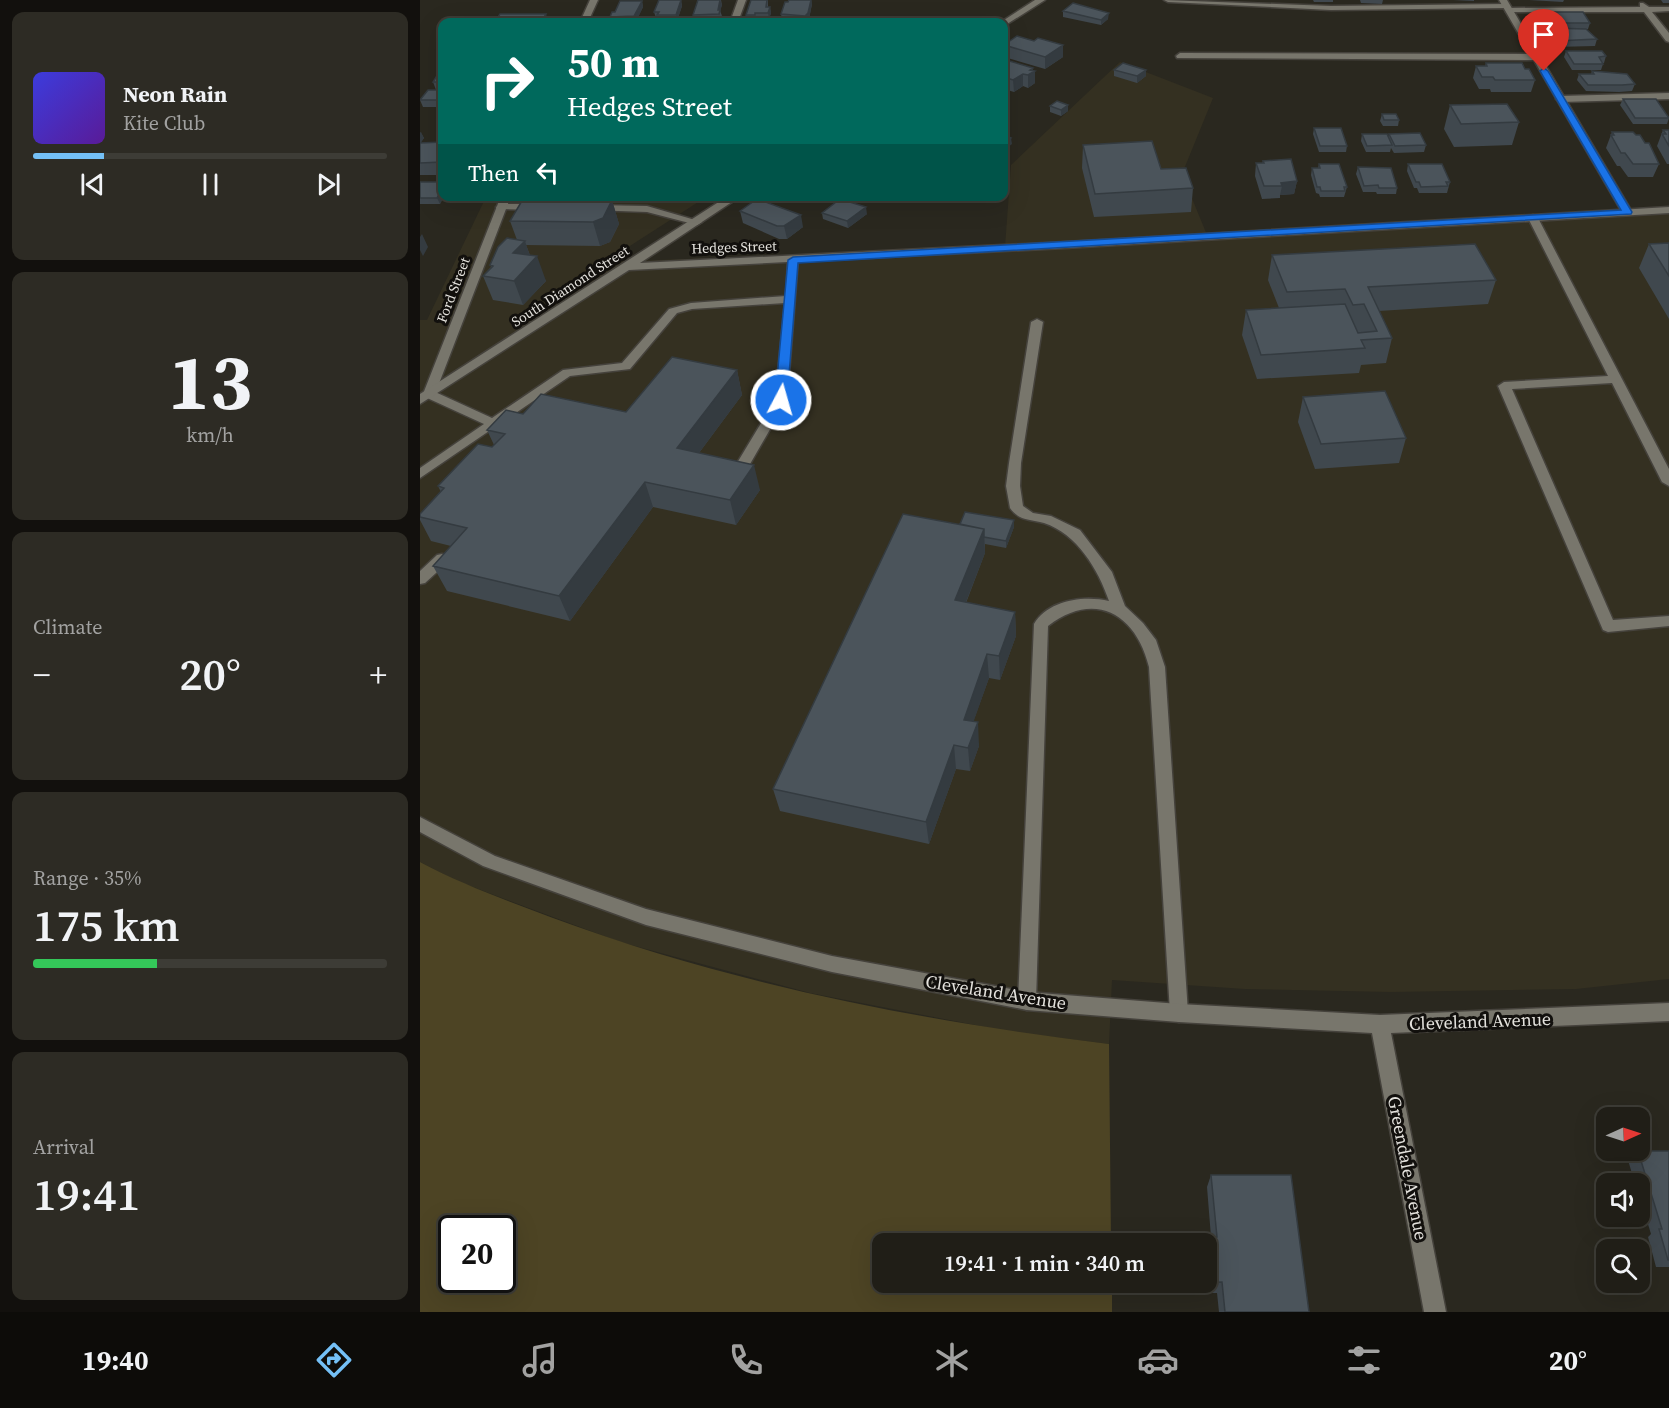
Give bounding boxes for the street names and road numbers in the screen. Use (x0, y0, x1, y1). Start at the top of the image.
street label: Hedges Street (691, 235, 778, 258)
street label: South Diamond Street (507, 240, 633, 332)
street label: Ford Street (431, 254, 475, 326)
street label: Cleveland Avenue (924, 969, 1068, 1015)
street label: Cleveland Avenue (1409, 1006, 1551, 1036)
street label: Greendale Avenue (1382, 1094, 1434, 1242)

